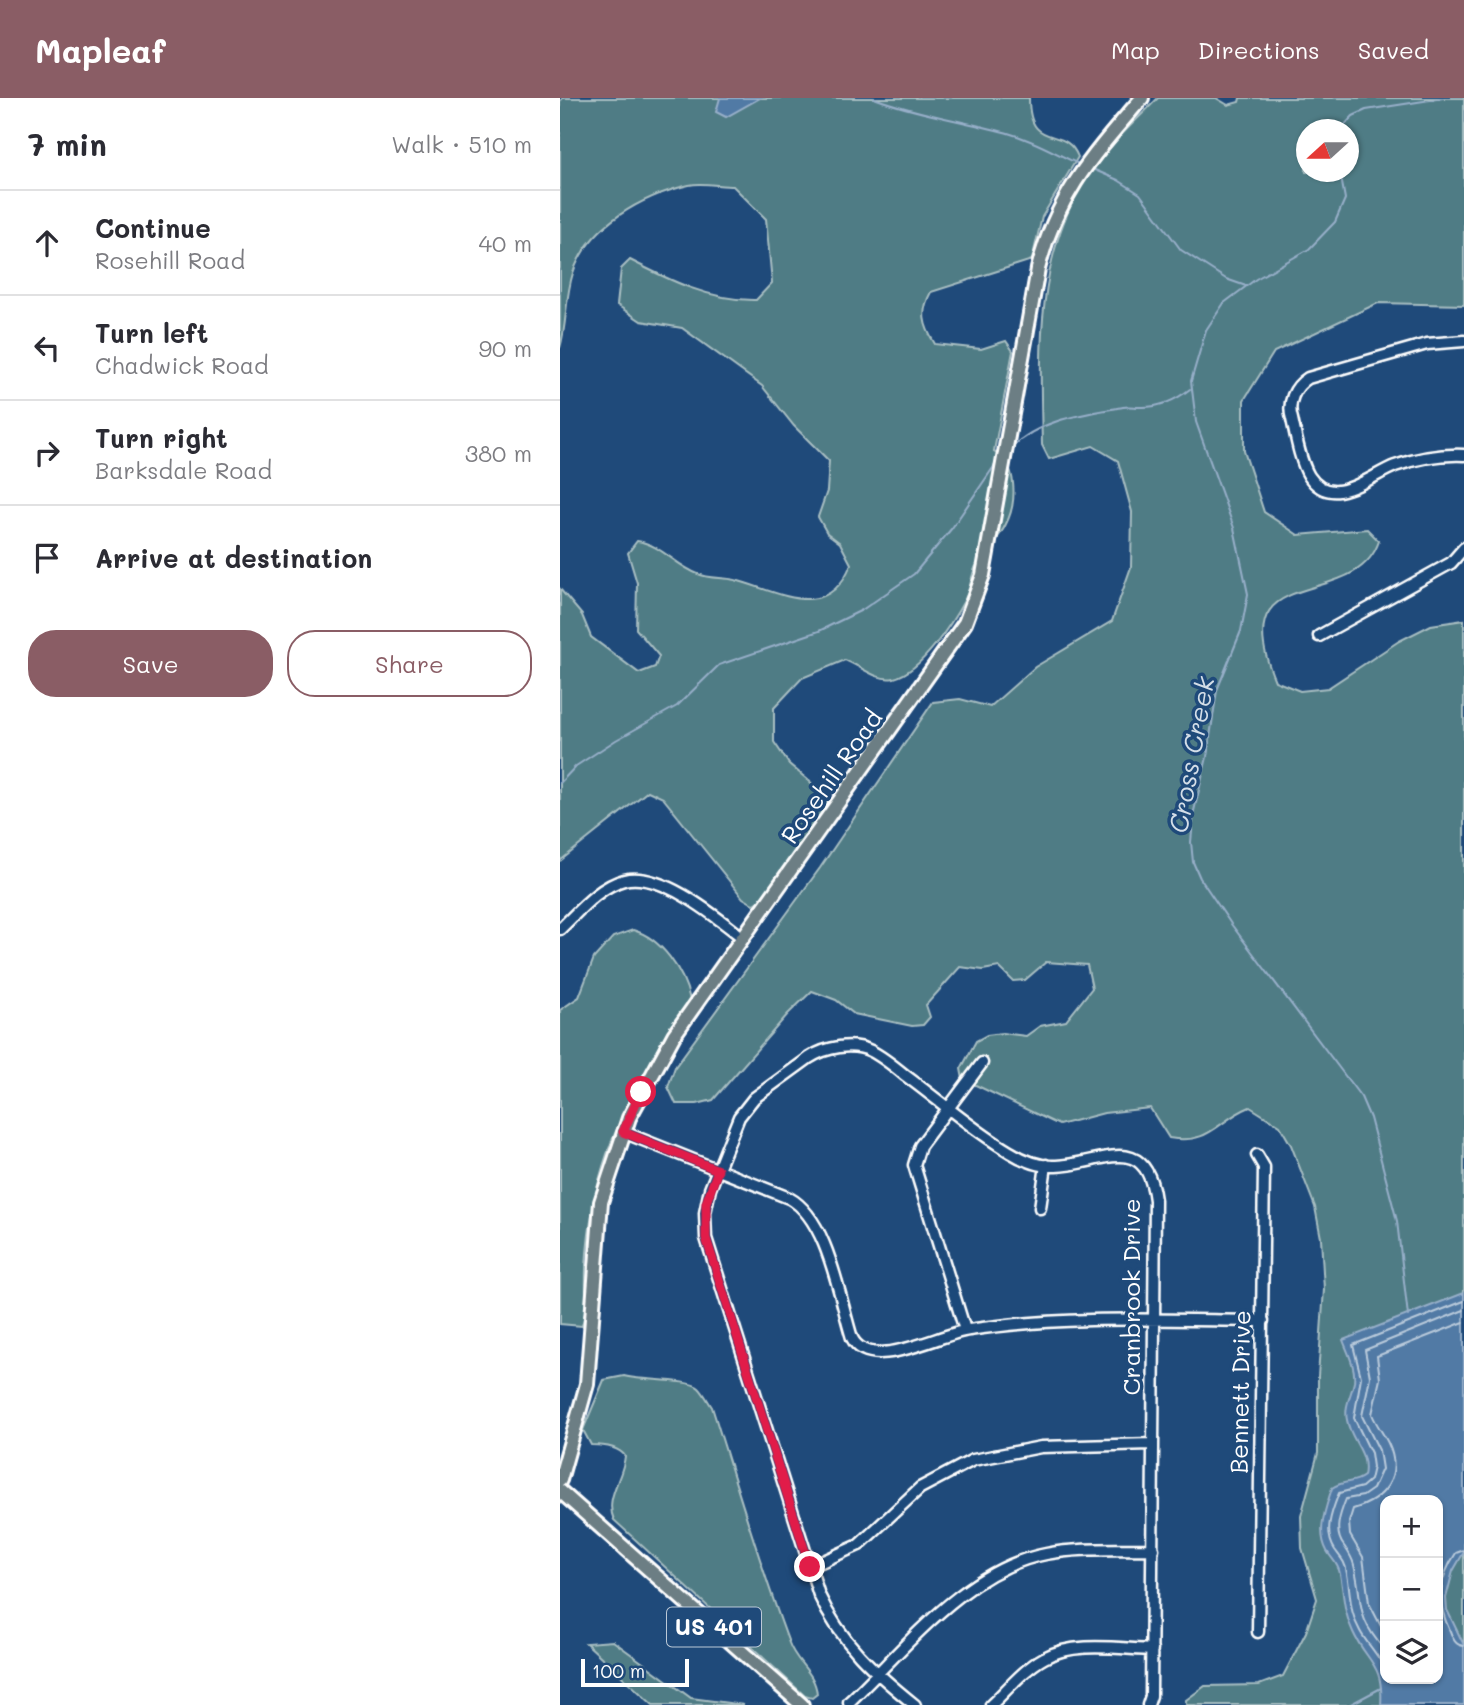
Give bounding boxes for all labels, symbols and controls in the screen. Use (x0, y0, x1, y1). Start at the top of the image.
text: Mapleaf (35, 28, 166, 71)
text: Map (1111, 34, 1160, 65)
text: Directions (1198, 34, 1320, 65)
text: Saved (1358, 34, 1429, 65)
north arrow (1296, 119, 1359, 182)
text: 7 min (28, 124, 107, 164)
text: Walk · 510 m (391, 129, 532, 159)
text: Continue (95, 211, 211, 245)
icon: ahead (28, 224, 66, 262)
text: 40 m (479, 228, 532, 258)
text: Rosehill Road (95, 245, 245, 275)
text: Turn left (95, 316, 208, 350)
icon: left (28, 329, 66, 367)
text: 90 m (479, 333, 532, 363)
text: Chadwick Road (95, 350, 269, 380)
text: Turn right (95, 421, 228, 455)
icon: right (28, 434, 66, 472)
text: 380 m (465, 438, 532, 468)
text: Barksdale Road (95, 455, 272, 485)
icon: arrive (28, 539, 66, 577)
text: Arrive at destination (95, 541, 372, 575)
button: Save (28, 630, 273, 697)
button: Share (287, 630, 532, 697)
water label: Cross Creek (1161, 673, 1222, 836)
street label: Rosehill Road (773, 703, 888, 849)
route start (625, 1076, 656, 1107)
street label: Cranbrook Drive (1115, 1198, 1146, 1396)
street label: Bennett Drive (1223, 1310, 1256, 1474)
map controls (1380, 1495, 1443, 1684)
button: + (1380, 1495, 1443, 1558)
route end (794, 1551, 825, 1582)
button: − (1380, 1558, 1443, 1621)
road number: US 401 (667, 1608, 761, 1646)
button: layers (1380, 1621, 1443, 1684)
scale bar (581, 1656, 690, 1688)
text: 100 m (592, 1658, 645, 1683)

